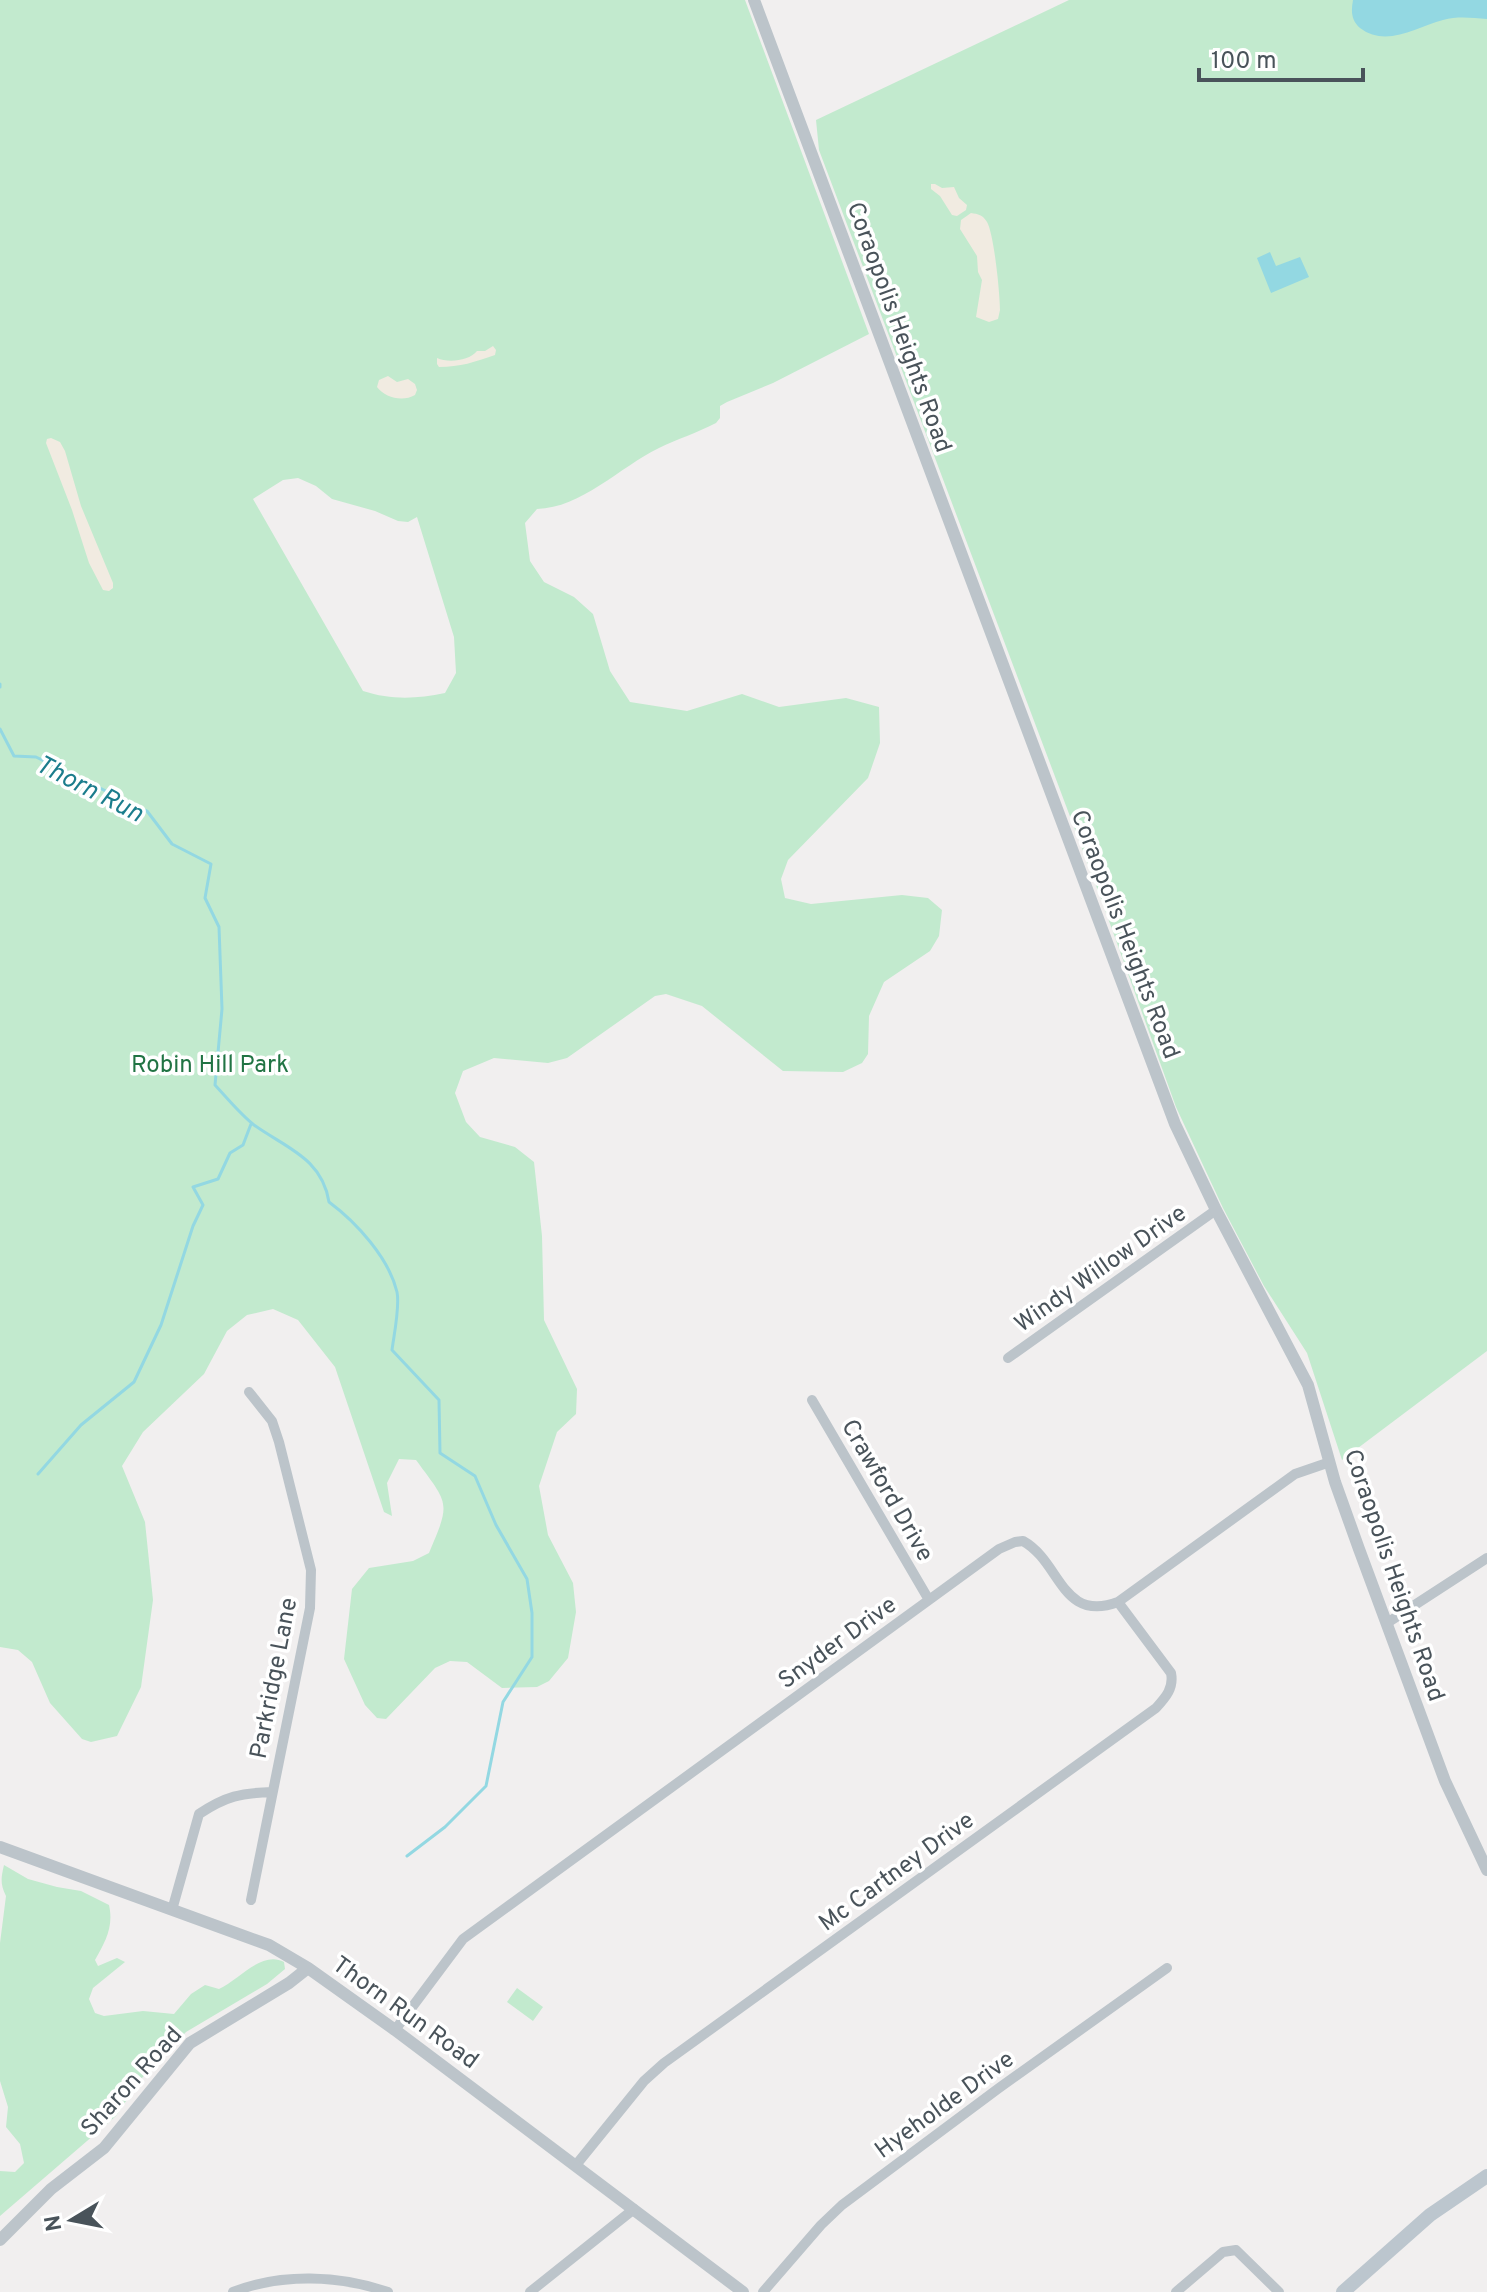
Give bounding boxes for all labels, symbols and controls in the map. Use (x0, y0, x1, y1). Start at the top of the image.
scale bar (1199, 32, 1363, 82)
text: 100 m (1211, 47, 1277, 77)
street label: Coraopolis Heights Road (839, 198, 957, 457)
water label: Thorn Run (29, 749, 148, 831)
street label: Coraopolis Heights Road (1063, 806, 1186, 1064)
park label: Robin Hill Park (131, 1051, 289, 1081)
street label: Windy Willow Drive (1009, 1199, 1193, 1340)
street label: Crawford Drive (833, 1415, 939, 1567)
street label: Coraopolis Heights Road (1336, 1446, 1450, 1706)
street label: Snyder Drive (773, 1591, 903, 1697)
street label: Parkridge Lane (245, 1595, 305, 1762)
street label: Mc Cartney Drive (814, 1806, 981, 1939)
street label: Thorn Run Road (326, 1950, 484, 2077)
street label: Sharon Road (75, 2021, 190, 2144)
street label: Hyeholde Drive (870, 2045, 1021, 2166)
north arrow (32, 2180, 112, 2260)
text: N (40, 2213, 69, 2233)

